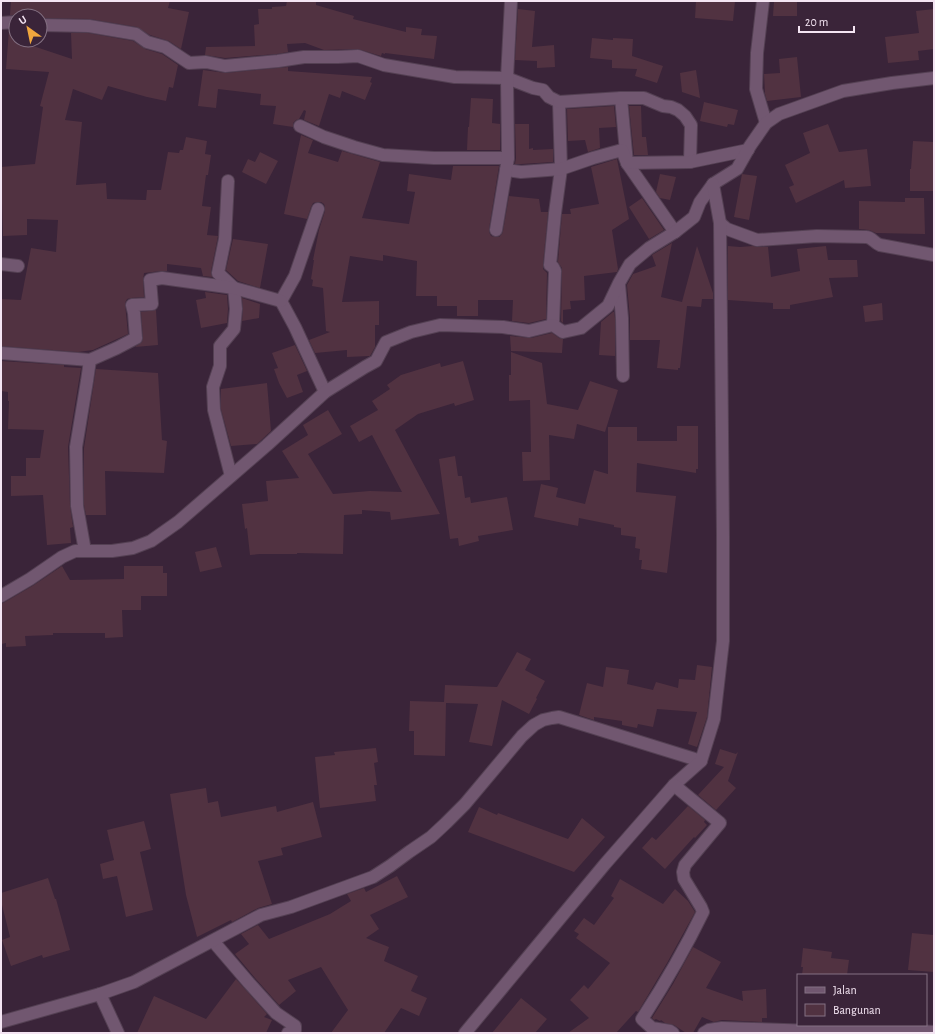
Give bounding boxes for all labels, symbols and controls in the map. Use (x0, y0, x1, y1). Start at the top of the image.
north arrow (8, 8, 48, 48)
scale bar (799, 8, 854, 34)
text: U (17, 14, 29, 27)
text: 20 m (805, 16, 828, 28)
legend (797, 974, 927, 1026)
text: Jalan (833, 984, 857, 996)
text: Bangunan (833, 1004, 881, 1016)

